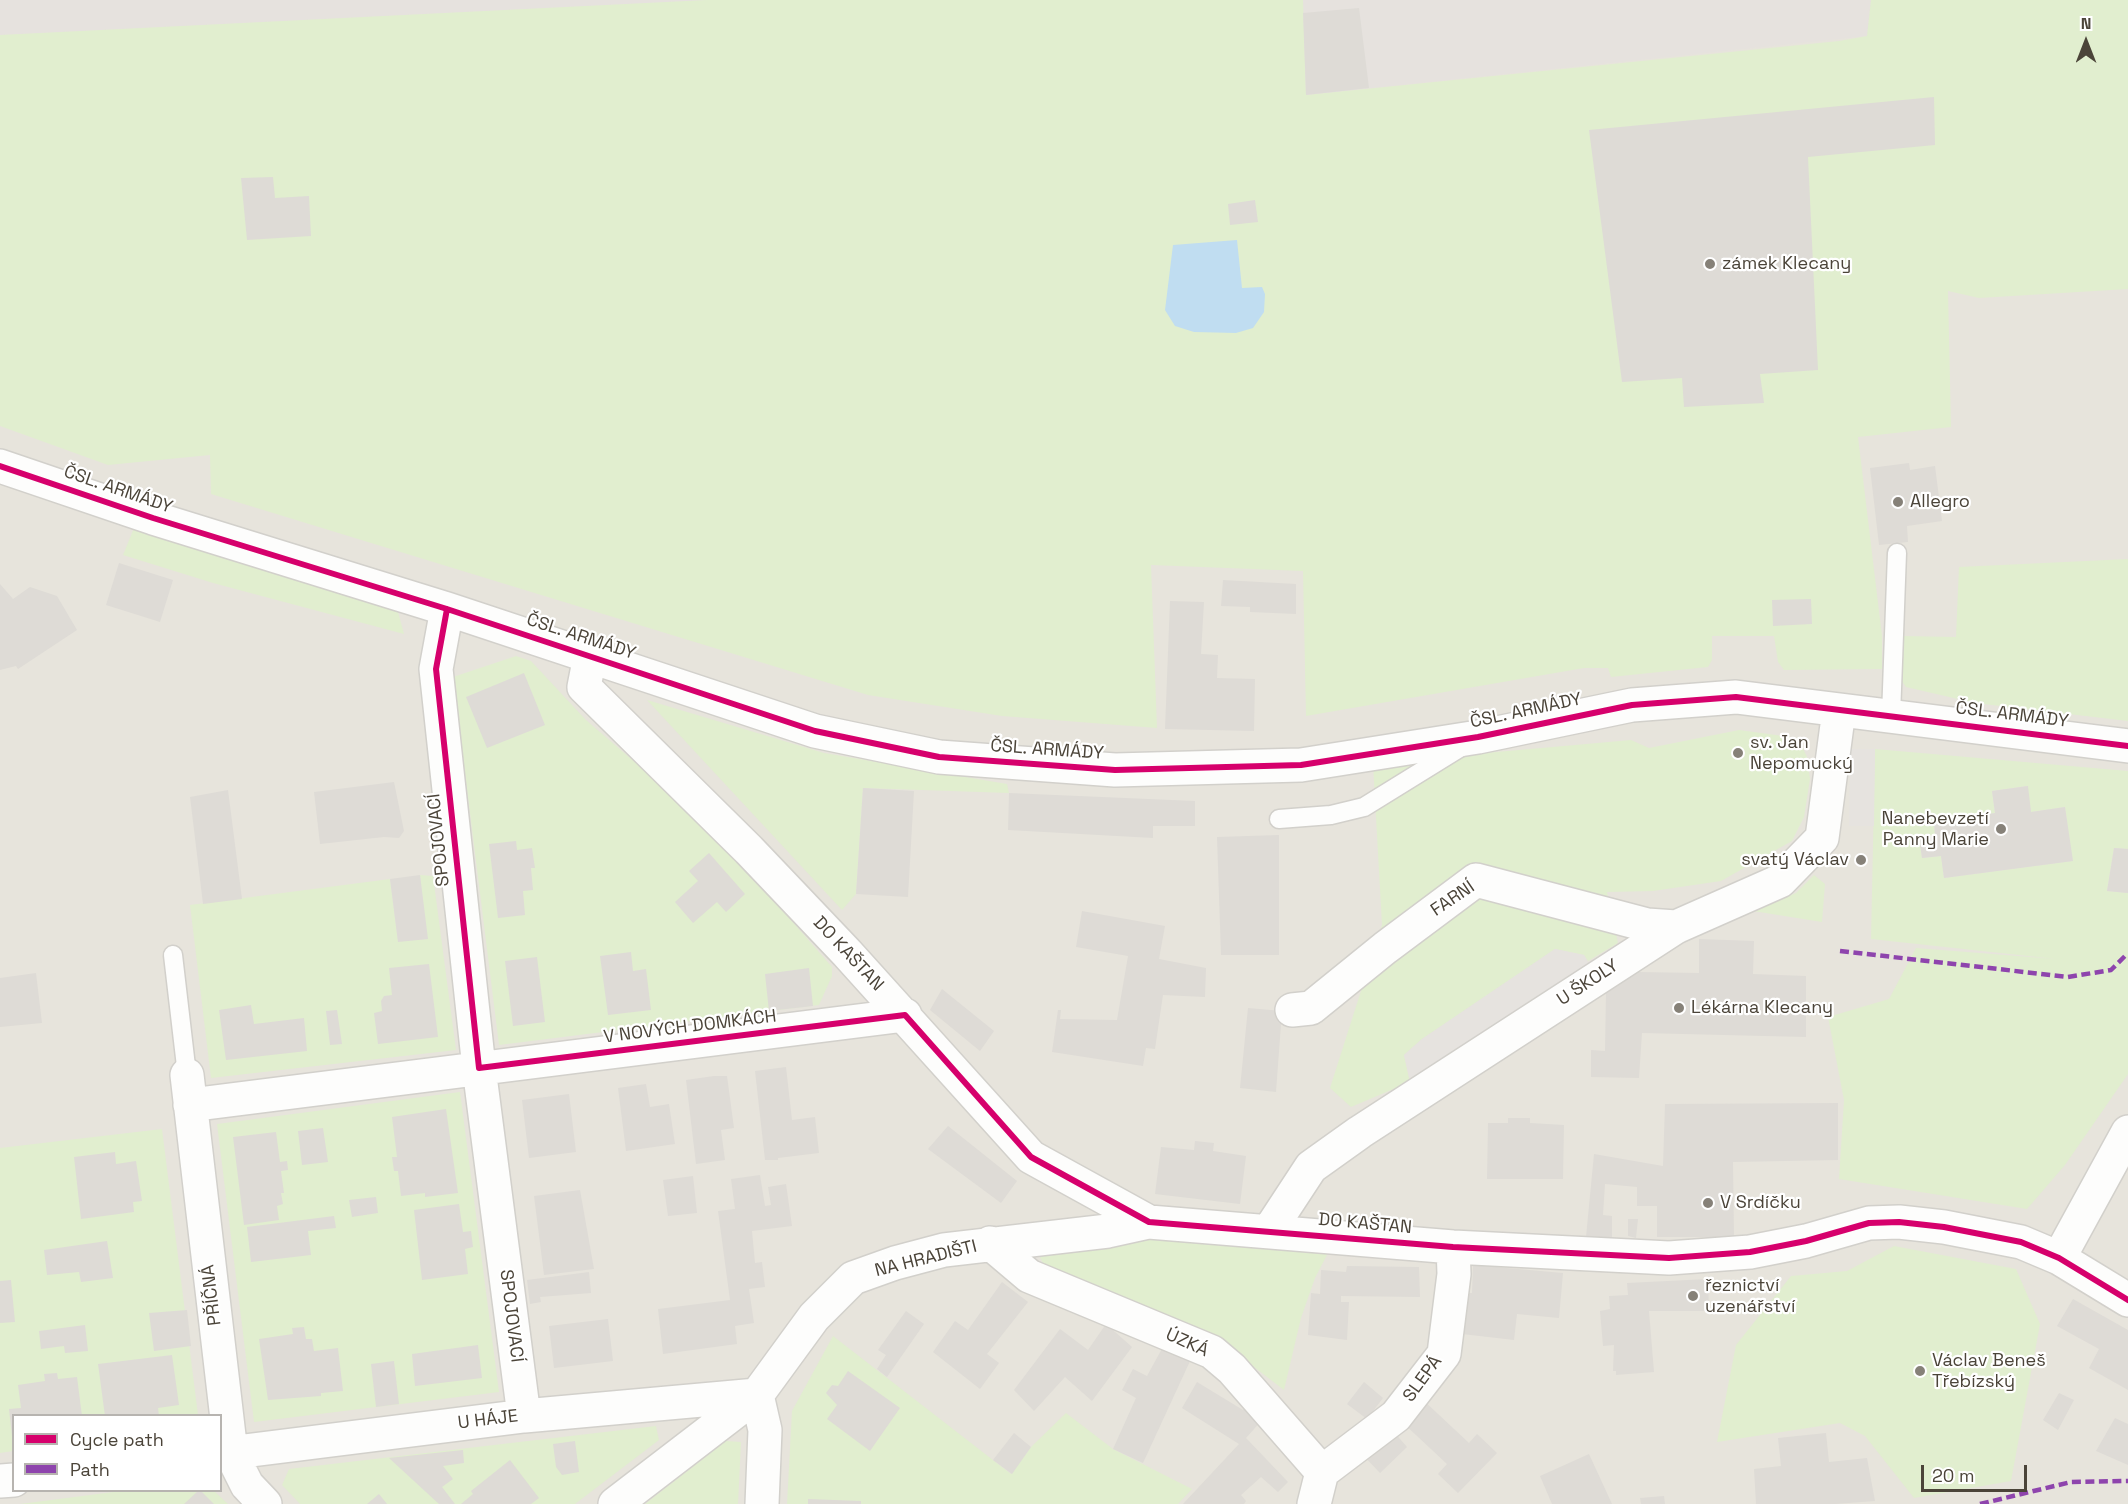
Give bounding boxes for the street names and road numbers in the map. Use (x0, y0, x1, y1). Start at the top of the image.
street label: ČSL. ARMÁDY (61, 461, 175, 519)
street label: ČSL. ARMÁDY (524, 609, 638, 665)
street label: ČSL. ARMÁDY (1468, 689, 1584, 733)
street label: ČSL. ARMÁDY (1954, 697, 2070, 733)
street label: ČSL. ARMÁDY (990, 735, 1104, 765)
street label: SPOJOVACÍ (423, 792, 455, 888)
street label: FARNÍ (1427, 877, 1479, 921)
street label: DO KAŠTAN (808, 912, 888, 996)
street label: U ŠKOLY (1553, 955, 1623, 1011)
street label: V NOVÝCH DOMKÁCH (602, 1006, 778, 1048)
street label: DO KAŠTAN (1317, 1209, 1413, 1239)
street label: NA HRADIŠTI (873, 1236, 979, 1282)
street label: PŘÍČNÁ (198, 1263, 226, 1327)
street label: SPOJOVACÍ (495, 1268, 527, 1364)
street label: ÚZKÁ (1162, 1324, 1212, 1362)
street label: SLEPÁ (1399, 1352, 1447, 1406)
street label: U HÁJE (457, 1406, 519, 1434)

